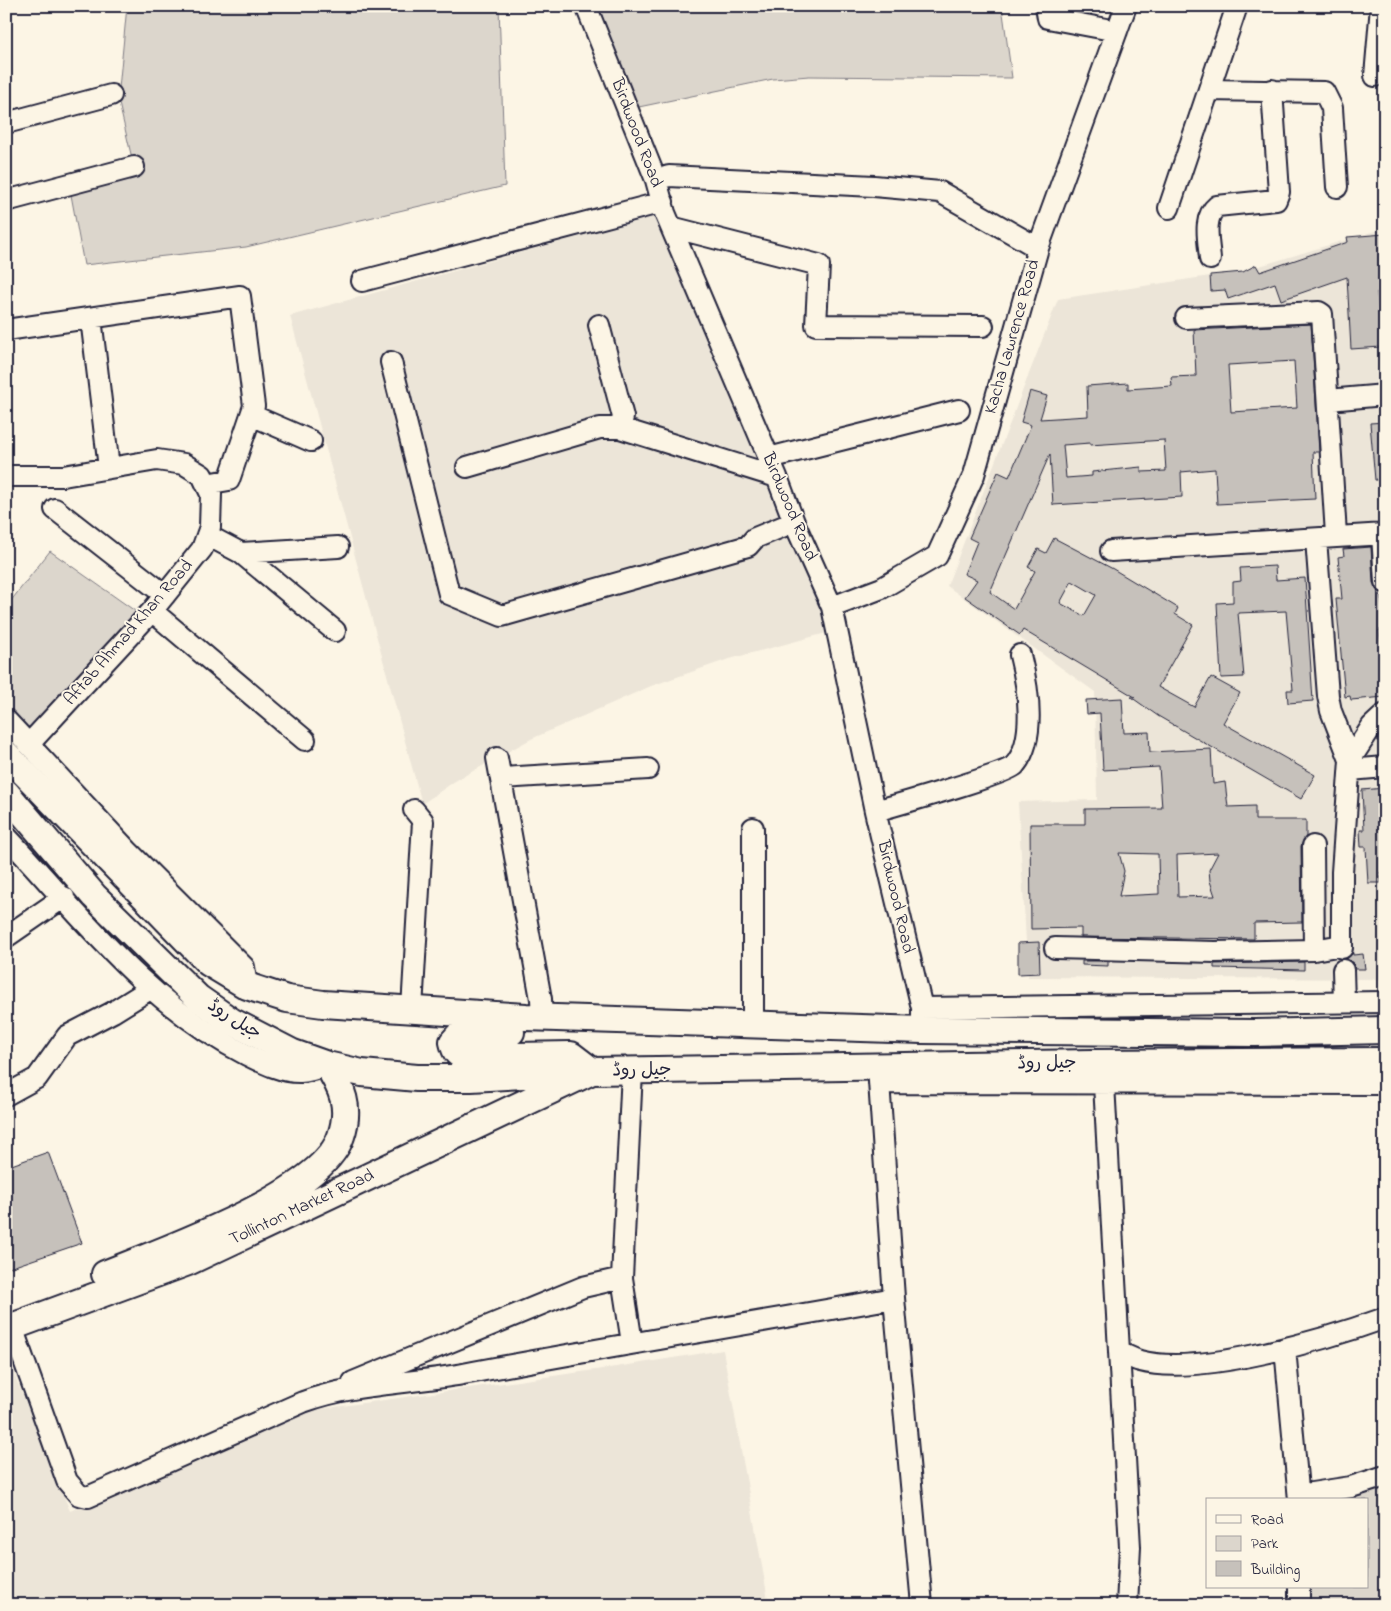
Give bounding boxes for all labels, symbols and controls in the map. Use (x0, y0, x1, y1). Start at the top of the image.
street label: Birdwood Road (603, 74, 669, 191)
street label: Kacha Lawrence Road (979, 257, 1047, 417)
street label: Birdwood Road (754, 448, 823, 565)
street label: Aftab Ahmad Khan Road (58, 554, 200, 712)
street label: Birdwood Road (869, 837, 921, 956)
street label: جیل روڈ (202, 993, 266, 1047)
street label: جیل روڈ (1017, 1050, 1077, 1078)
street label: جیل روڈ (612, 1057, 672, 1085)
street label: Tollinton Market Road (225, 1163, 379, 1253)
legend (1206, 1498, 1368, 1588)
text: Road (1251, 1509, 1284, 1531)
text: Park (1251, 1533, 1279, 1555)
text: Building (1250, 1559, 1300, 1582)

